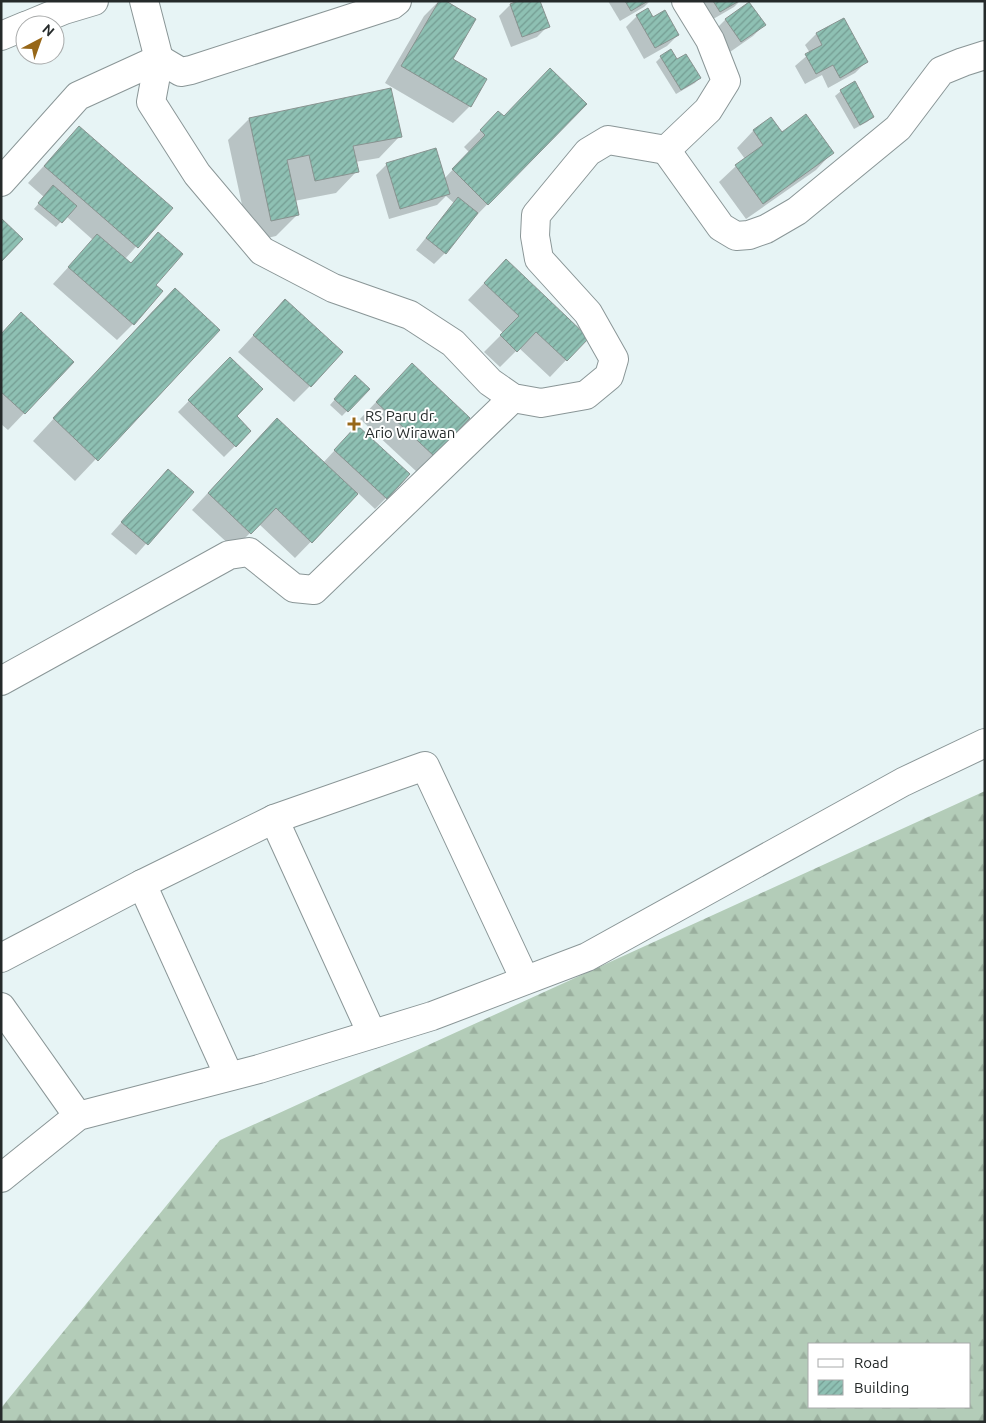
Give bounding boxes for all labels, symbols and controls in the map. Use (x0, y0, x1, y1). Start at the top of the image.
north arrow (15, 15, 65, 65)
text: N (39, 21, 58, 40)
place label: RS Paru dr. Ario Wirawan (365, 407, 455, 441)
marker: RS Paru dr. Ario Wirawan (347, 417, 361, 431)
legend (808, 1343, 971, 1408)
text: Road (854, 1354, 889, 1371)
text: Building (854, 1379, 909, 1396)

